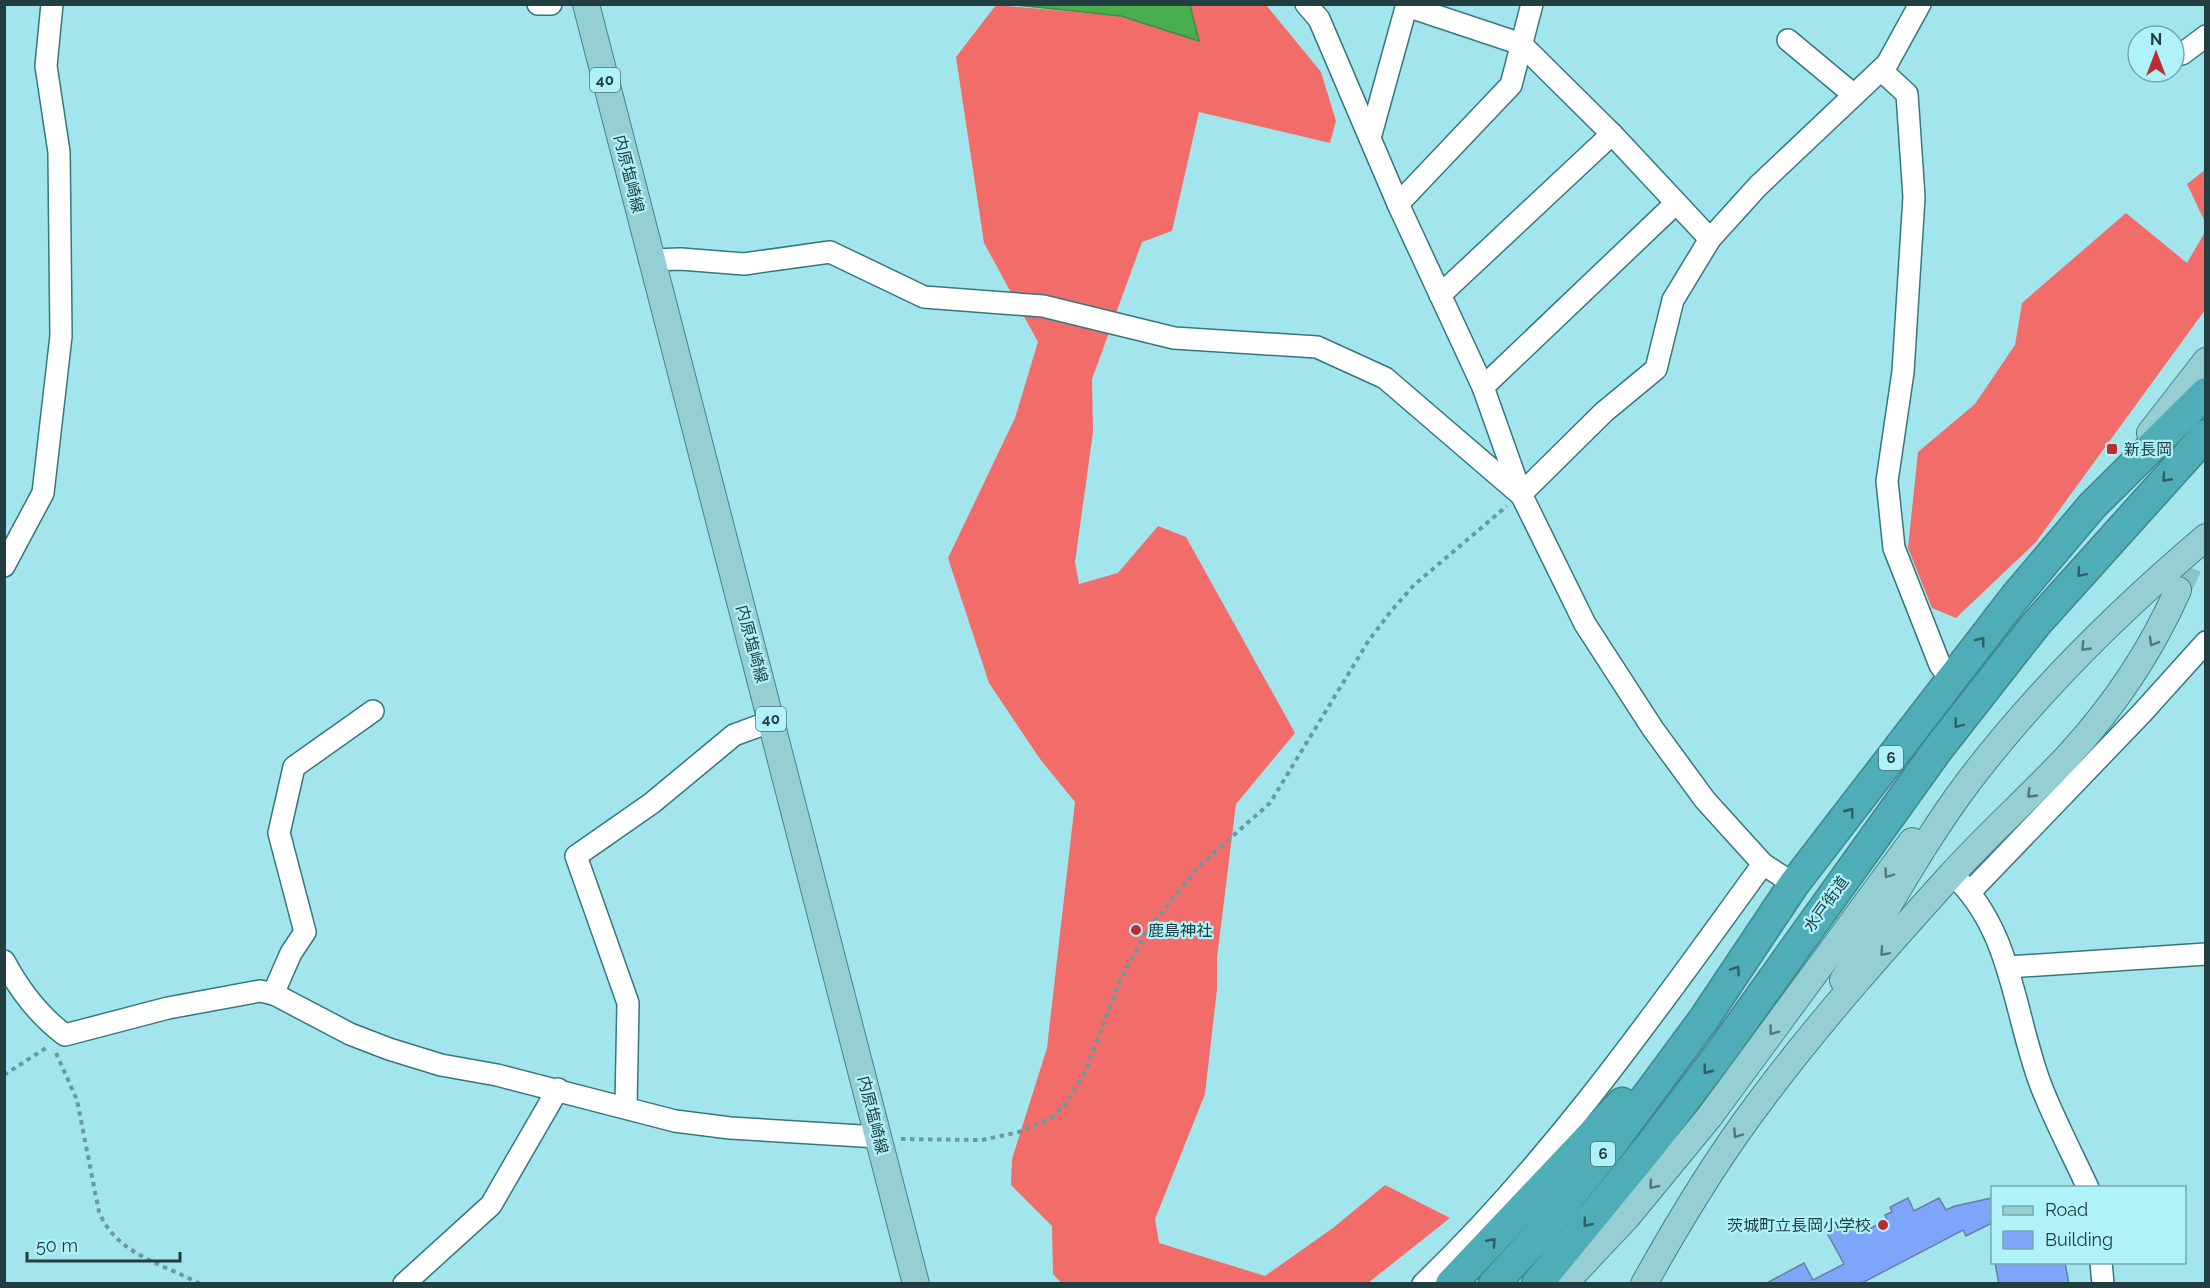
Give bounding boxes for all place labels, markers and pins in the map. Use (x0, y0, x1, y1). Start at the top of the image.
place label: 新長岡 (2124, 440, 2172, 459)
marker: 新長岡 (2105, 442, 2119, 456)
place label: 鹿島神社 (1148, 921, 1212, 940)
marker: 鹿島神社 (1129, 923, 1143, 937)
place label: 茨城町立長岡小学校 (1727, 1216, 1871, 1235)
marker: 茨城町立長岡小学校 (1876, 1218, 1890, 1232)

